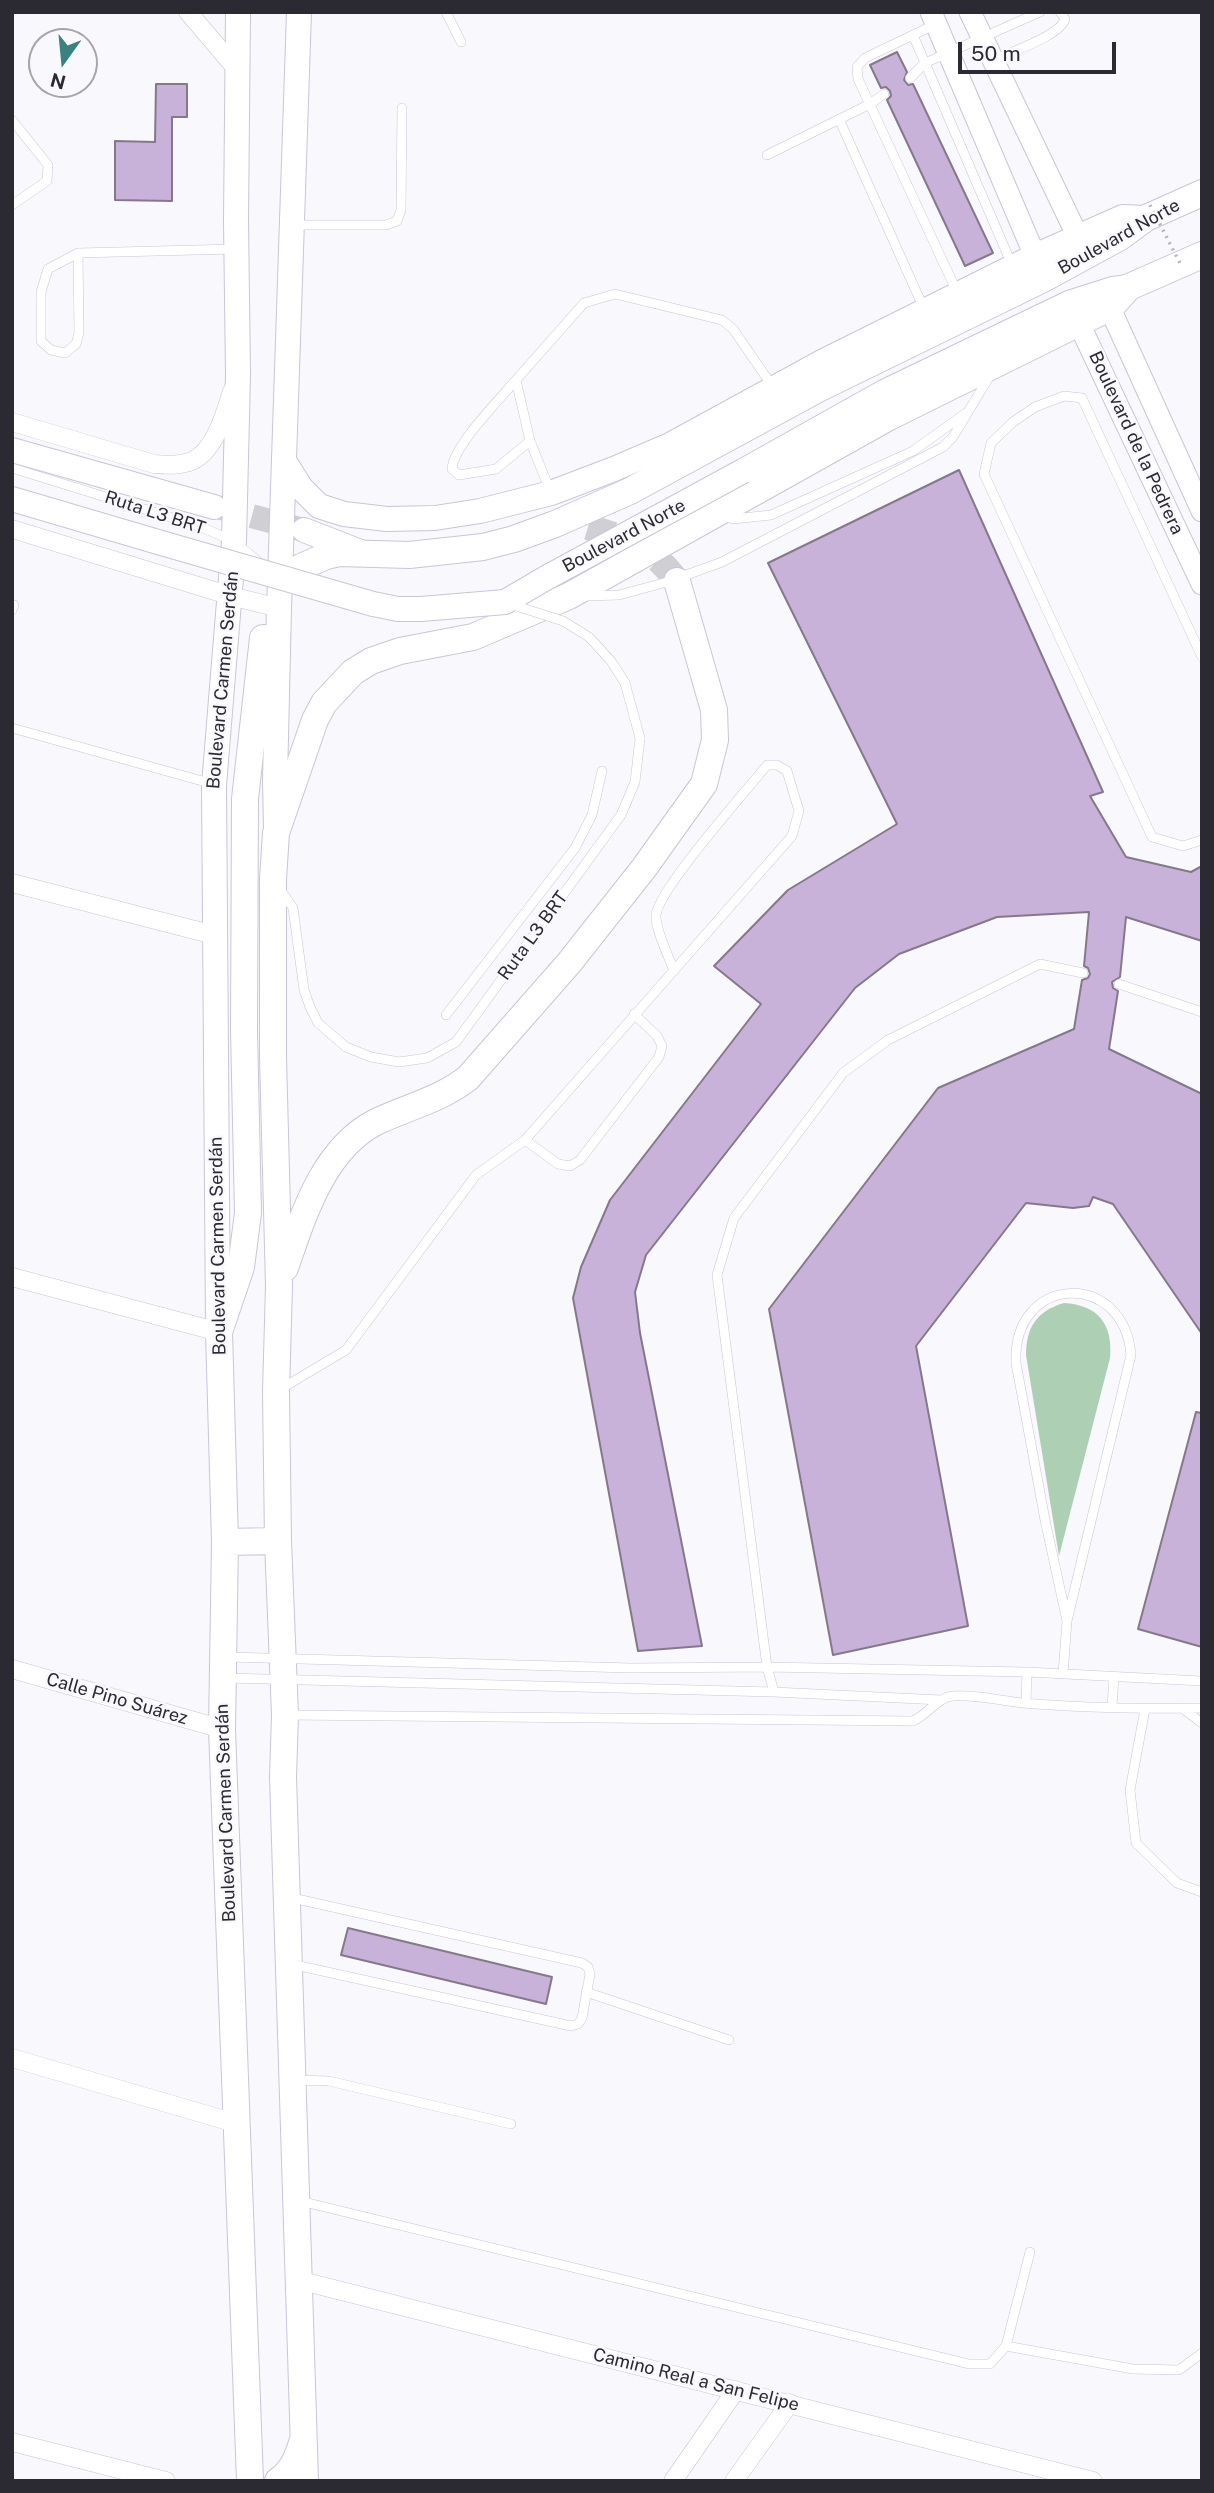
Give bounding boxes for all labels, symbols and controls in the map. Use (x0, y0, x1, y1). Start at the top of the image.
north arrow (28, 28, 98, 98)
scale bar (962, 28, 1120, 72)
text: 50 m (971, 41, 1021, 66)
text: N (48, 69, 68, 94)
street label: Boulevard Norte (1054, 195, 1184, 279)
street label: Boulevard de la Pedrera (1084, 348, 1188, 538)
street label: Ruta L3 BRT (102, 487, 208, 539)
street label: Boulevard Norte (559, 495, 689, 577)
street label: Boulevard Carmen Serdán (203, 570, 243, 790)
street label: Ruta L3 BRT (493, 887, 573, 985)
street label: Boulevard Carmen Serdán (205, 1136, 231, 1356)
street label: Calle Pino Suárez (44, 1669, 190, 1729)
street label: Boulevard Carmen Serdán (211, 1703, 241, 1923)
street label: Camino Real a San Felipe (591, 2344, 801, 2416)

